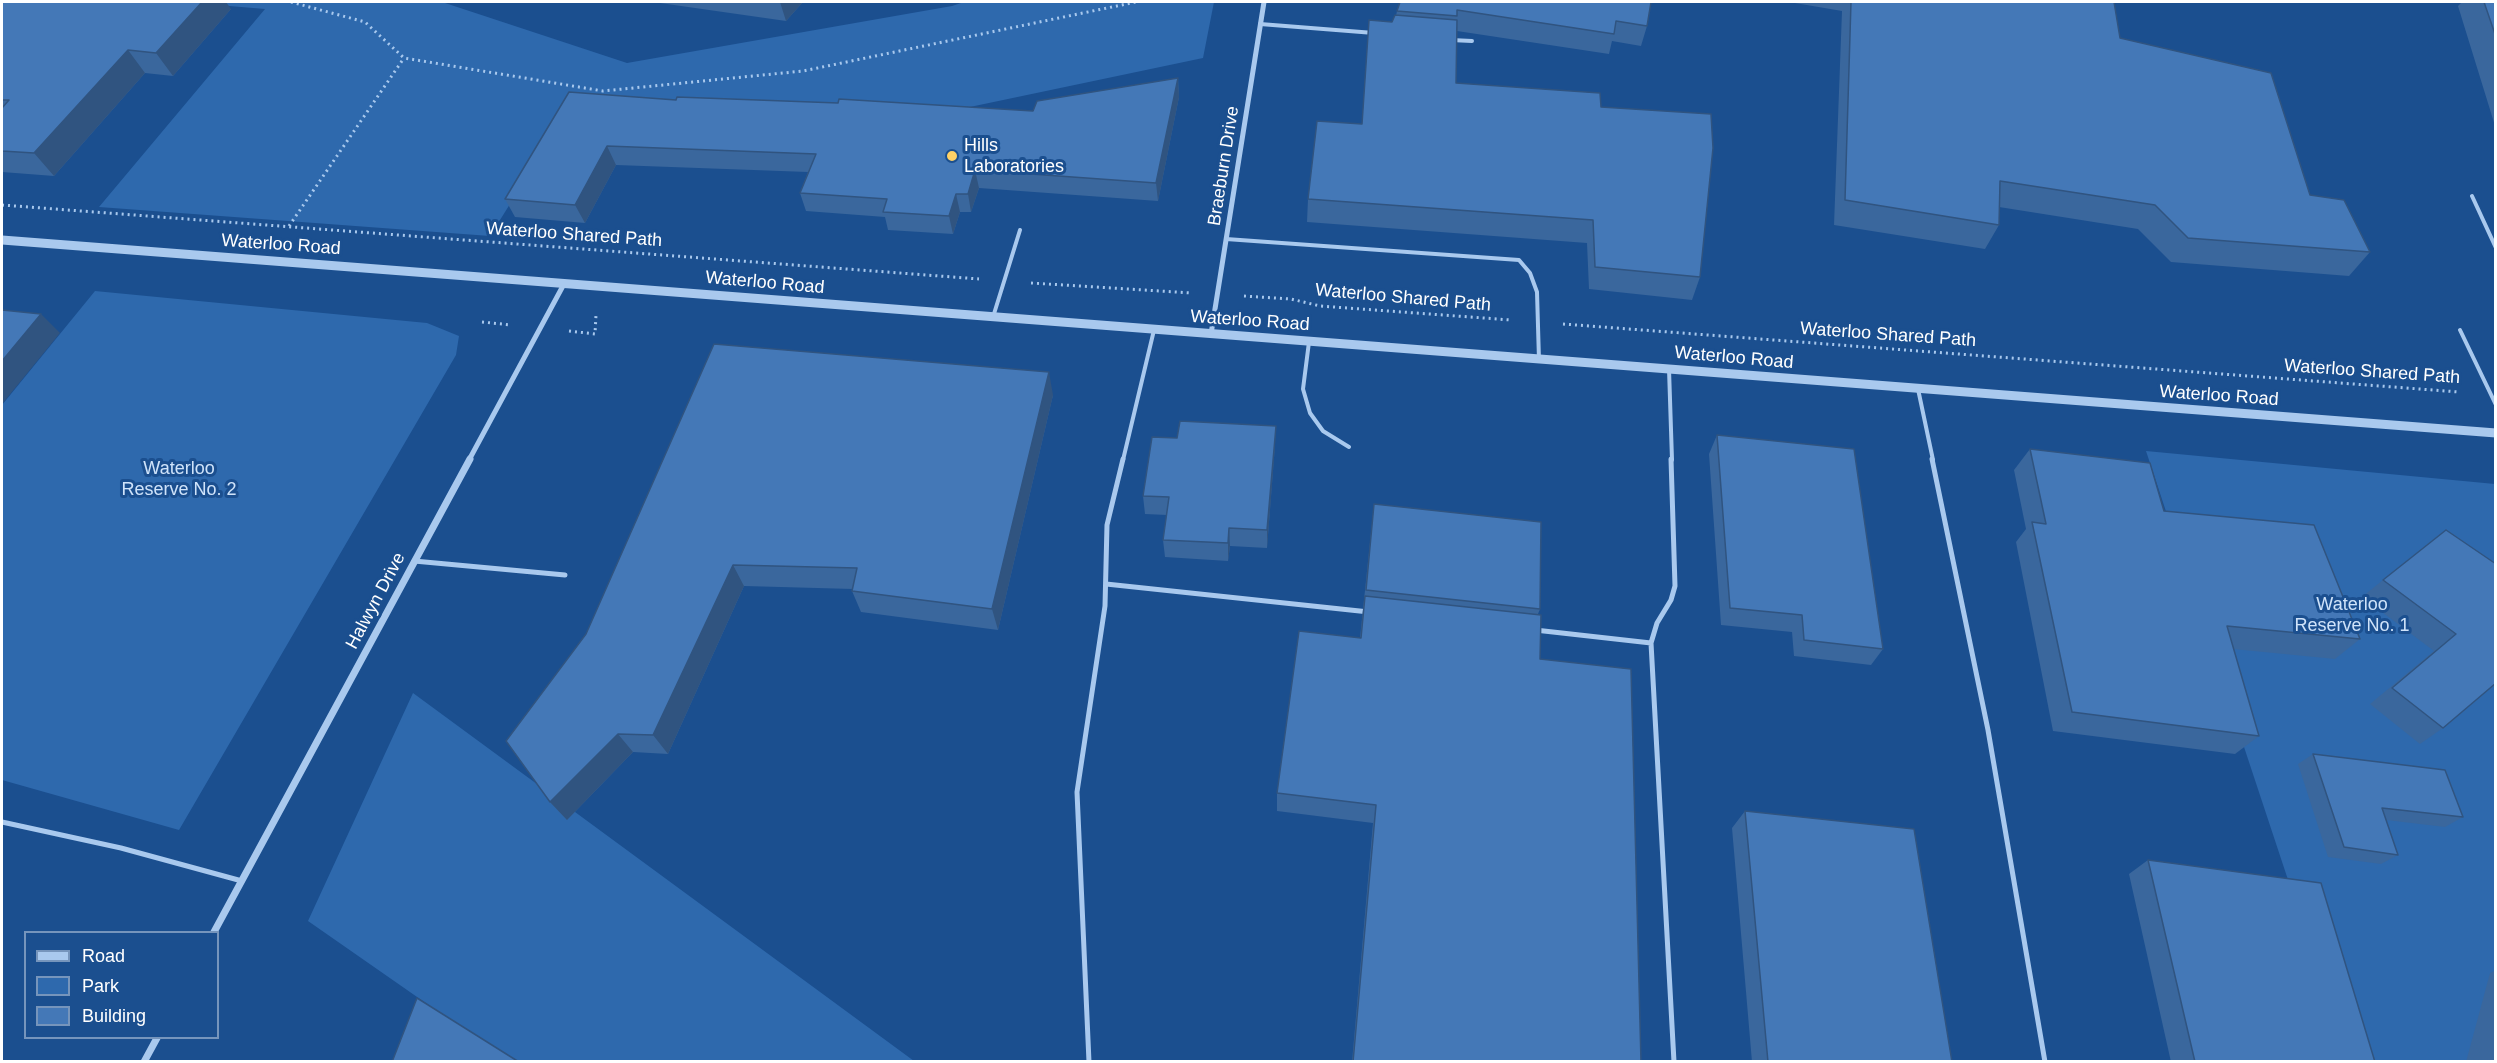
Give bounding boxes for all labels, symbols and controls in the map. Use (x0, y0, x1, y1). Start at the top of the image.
street label: Braeburn Drive (1204, 105, 1244, 227)
place label: Hills Laboratories (964, 135, 1064, 178)
marker: Hills Laboratories (945, 149, 959, 163)
street label: Waterloo Shared Path (485, 218, 663, 252)
street label: Waterloo Road (221, 230, 341, 260)
street label: Waterloo Road (705, 267, 825, 299)
street label: Waterloo Shared Path (1314, 280, 1492, 316)
street label: Waterloo Road (1190, 306, 1310, 336)
street label: Waterloo Shared Path (1799, 318, 1977, 352)
street label: Waterloo Road (1674, 342, 1794, 374)
street label: Waterloo Shared Path (2283, 355, 2461, 389)
street label: Waterloo Road (2159, 381, 2279, 411)
park label: Waterloo Reserve No. 2 (121, 458, 237, 500)
street label: Halwyn Drive (342, 549, 410, 653)
park label: Waterloo Reserve No. 1 (2294, 594, 2410, 636)
legend (24, 931, 219, 1039)
text: Road (82, 946, 125, 966)
text: Park (82, 976, 119, 996)
text: Building (82, 1006, 146, 1026)

